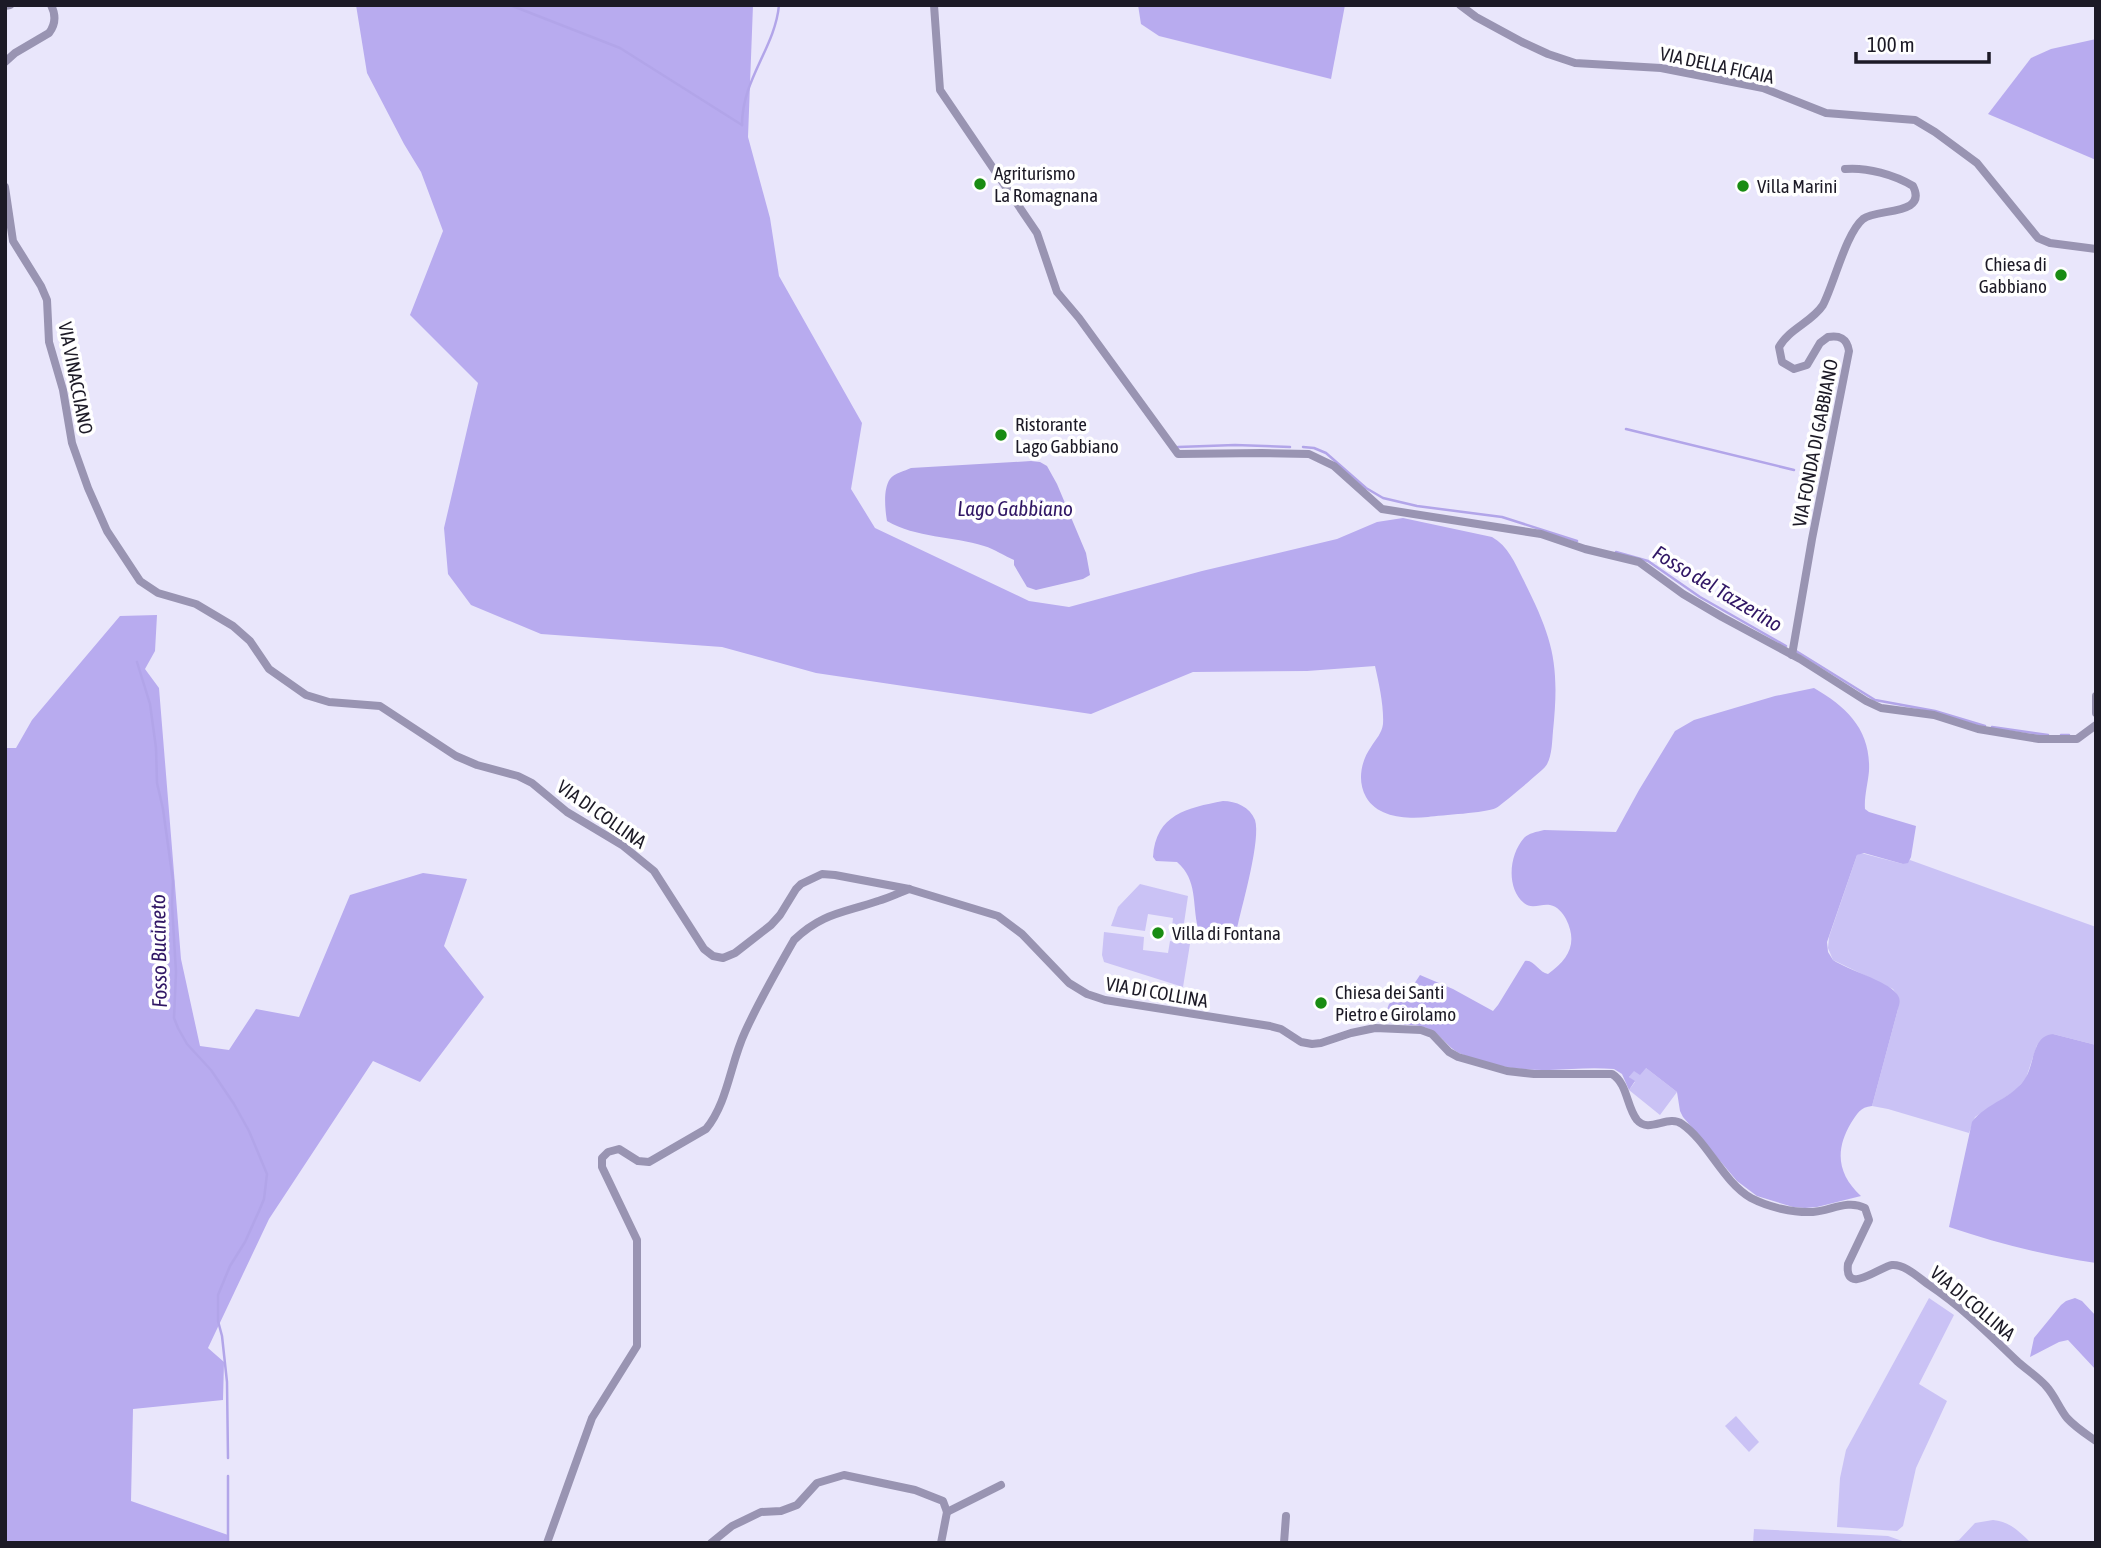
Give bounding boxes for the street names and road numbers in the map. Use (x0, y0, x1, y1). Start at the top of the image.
street label: VIA DELLA FICAIA (1658, 42, 1777, 88)
street label: VIA VINACCIANO (54, 320, 98, 436)
street label: VIA FONDA DI GABBIANO (1788, 357, 1842, 529)
street label: VIA DI COLLINA (553, 775, 651, 853)
street label: VIA DI COLLINA (1104, 972, 1211, 1012)
street label: VIA DI COLLINA (1926, 1261, 2020, 1345)

